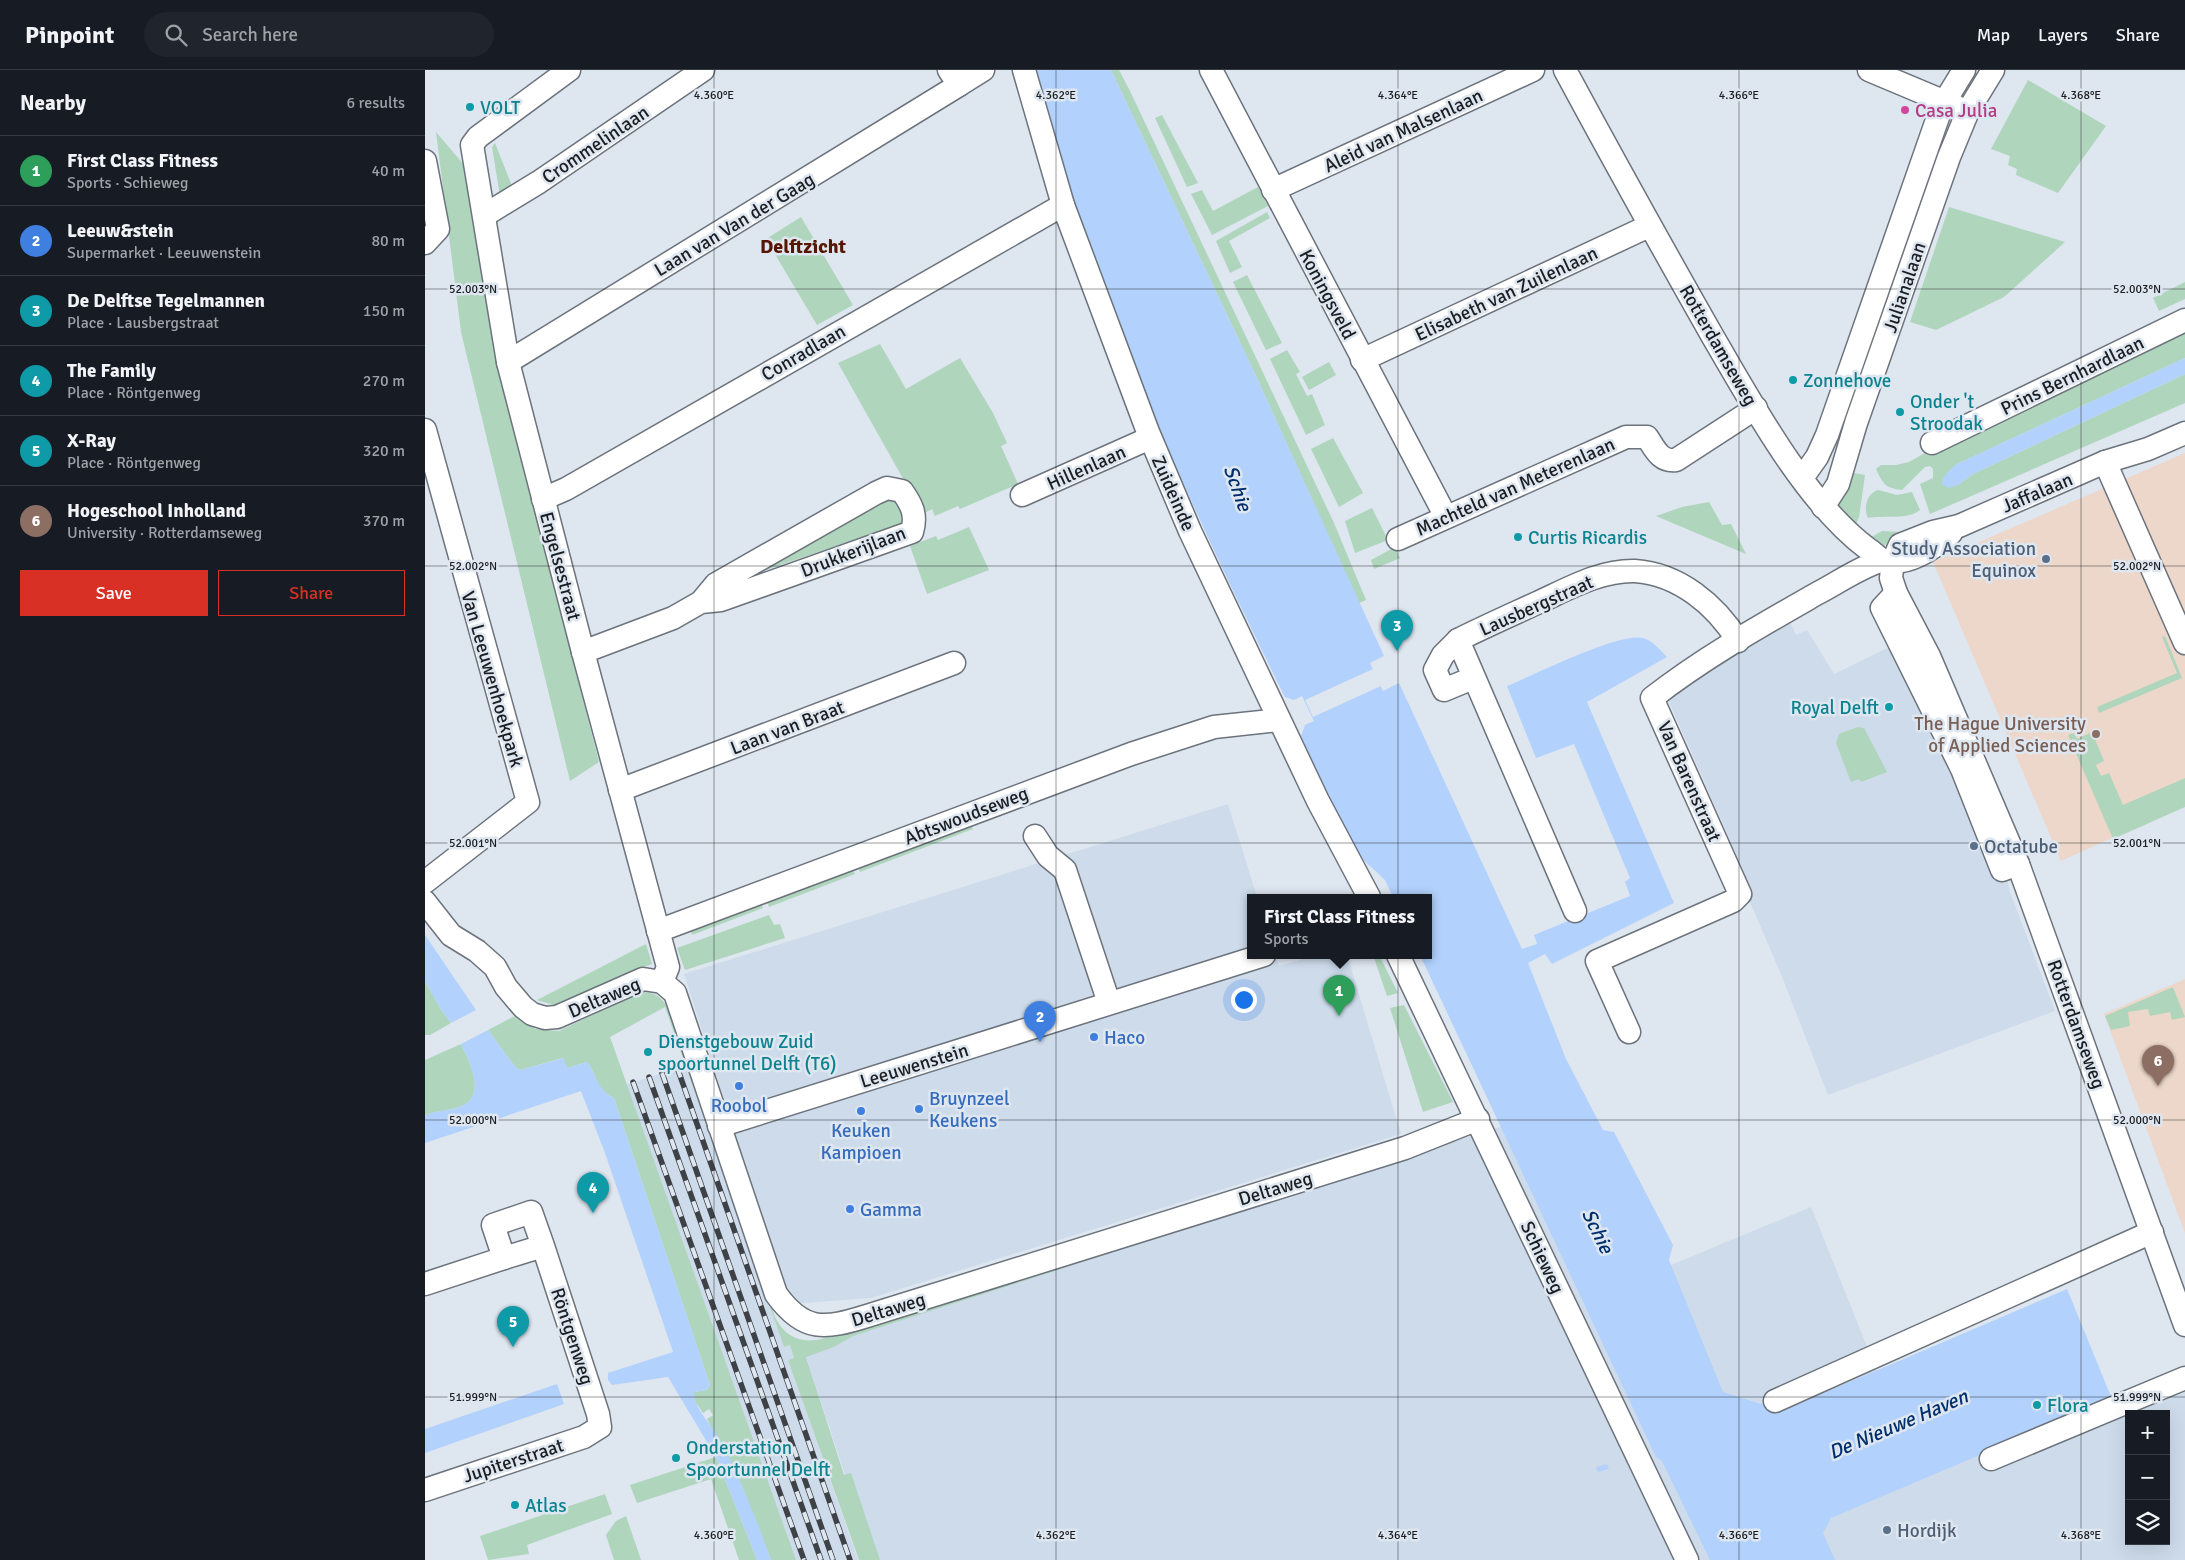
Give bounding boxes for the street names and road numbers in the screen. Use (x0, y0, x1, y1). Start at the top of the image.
street label: Aleid van Malsenlaan (1320, 84, 1487, 178)
street label: Crommelinlaan (537, 100, 654, 189)
street label: Laan van Van der Gaag (650, 167, 819, 282)
street label: Julianalaan (1878, 239, 1932, 336)
street label: Elisabeth van Zuilenlaan (1411, 241, 1602, 347)
street label: Koningsveld (1293, 245, 1361, 344)
street label: Rotterdamseweg (1674, 281, 1762, 410)
street label: Conradlaan (757, 319, 850, 387)
street label: Prins Bernhardlaan (1997, 331, 2148, 421)
street label: Machteld van Meterenlaan (1412, 432, 1619, 542)
street label: Hillenlaan (1043, 440, 1130, 496)
street label: Zuideinde (1146, 452, 1200, 535)
street label: Jaffalaan (1998, 467, 2076, 519)
street label: Engelsestraat (534, 509, 586, 624)
street label: Drukkerijlaan (797, 521, 909, 583)
street label: Lausbergstraat (1476, 570, 1597, 642)
street label: Van Leeuwenhoekpark (455, 588, 529, 771)
street label: Laan van Braat (727, 695, 848, 761)
street label: Van Barenstraat (1652, 717, 1727, 846)
street label: Abtswoudseweg (901, 781, 1032, 851)
street label: Rotterdamseweg (2042, 956, 2111, 1092)
street label: Deltaweg (565, 972, 644, 1024)
street label: Leeuwenstein (857, 1038, 971, 1094)
street label: Deltaweg (1235, 1166, 1315, 1212)
street label: Schieweg (1515, 1217, 1569, 1298)
street label: Röntgenweg (545, 1285, 599, 1388)
street label: Deltaweg (848, 1287, 928, 1333)
street label: Jupiterstraat (460, 1433, 567, 1489)

